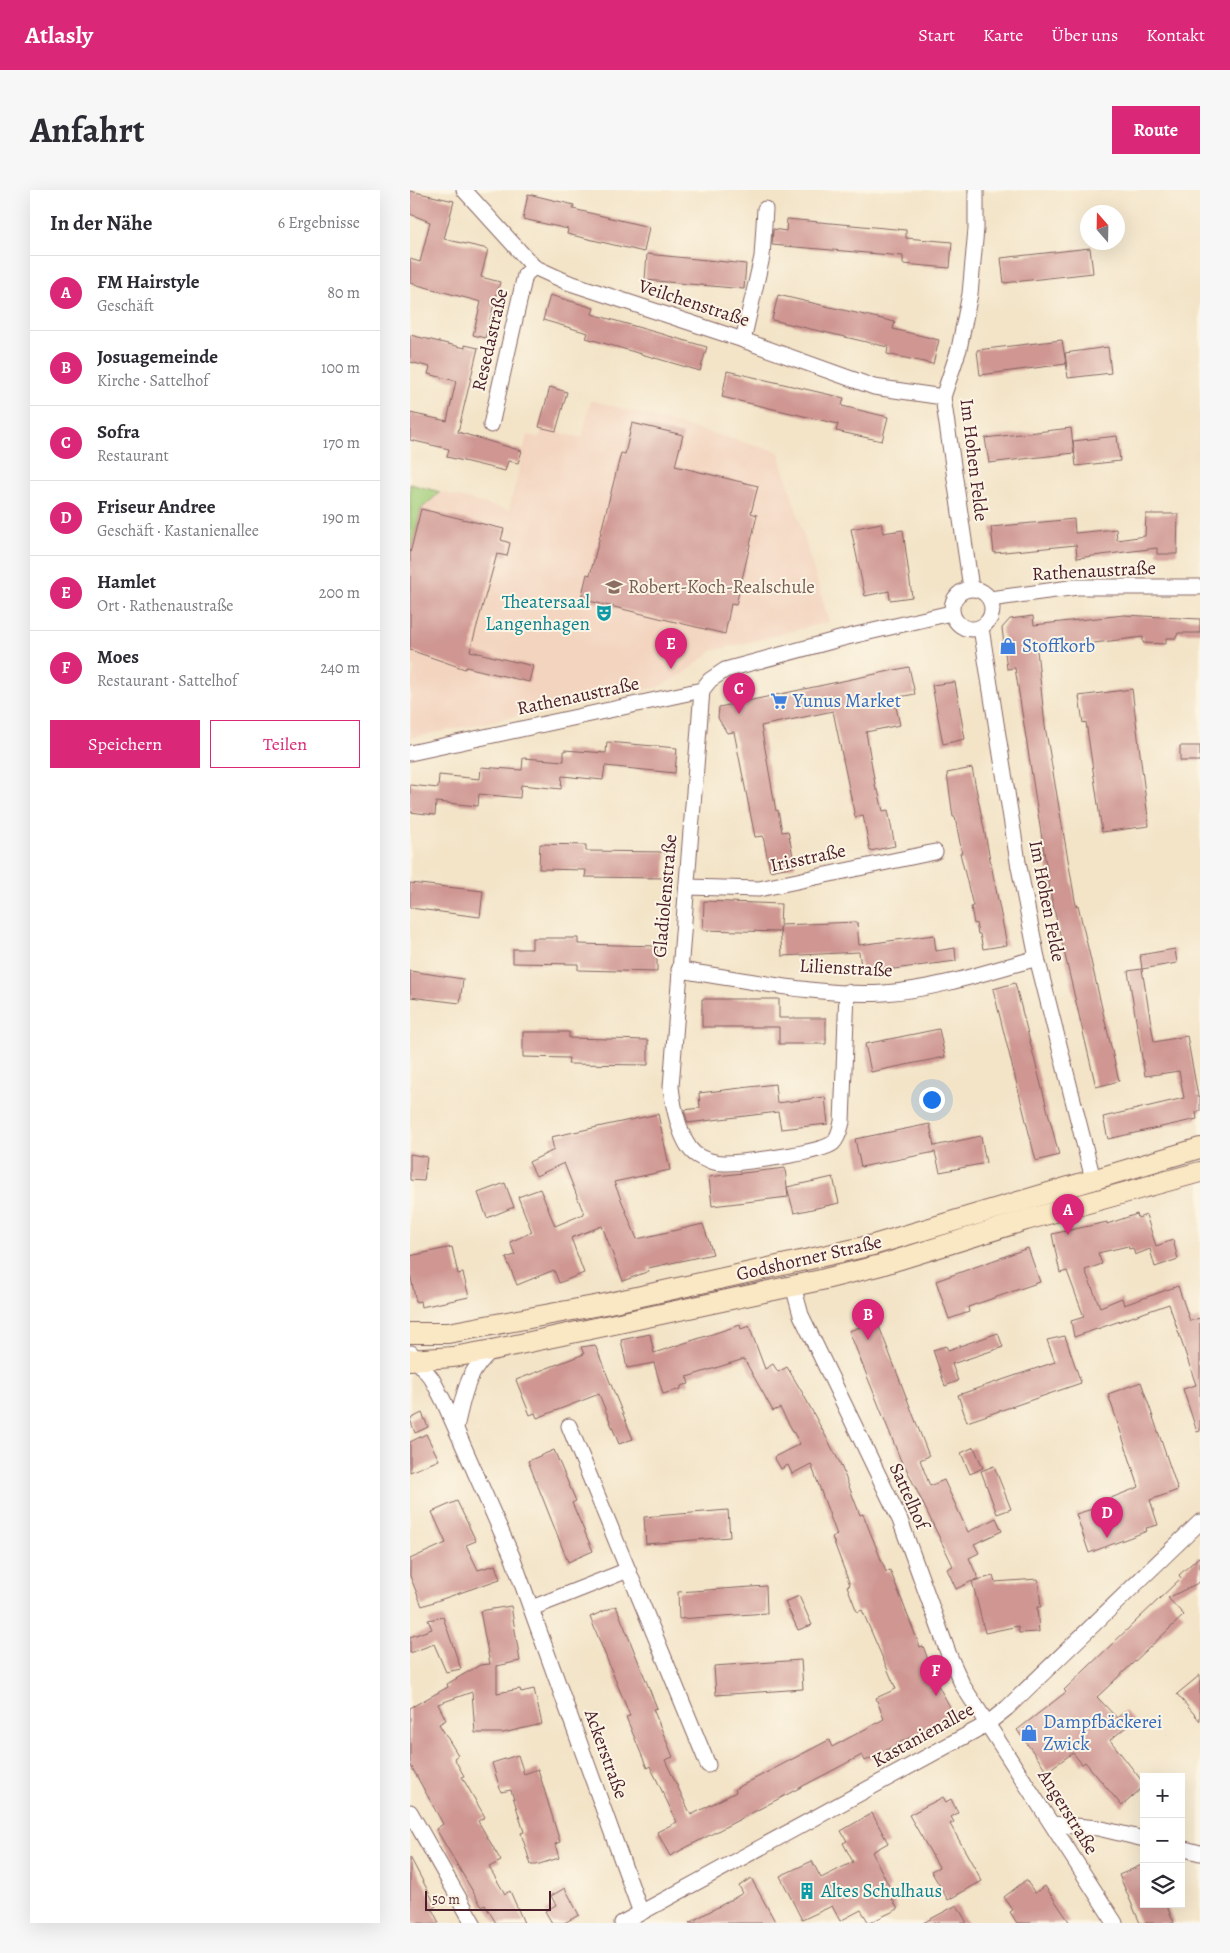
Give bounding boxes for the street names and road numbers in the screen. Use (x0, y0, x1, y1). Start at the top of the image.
street label: Veilchenstraße (634, 272, 753, 333)
street label: Resedastraße (466, 286, 514, 394)
street label: Im Hohen Felde (954, 397, 994, 523)
street label: Rathenaustraße (1031, 555, 1157, 587)
street label: Rathenaustraße (515, 670, 641, 722)
street label: Gladiolenstraße (647, 833, 683, 959)
street label: Irisstraße (768, 837, 848, 879)
street label: Im Hohen Felde (1022, 838, 1072, 964)
street label: Lilienstraße (799, 953, 893, 983)
street label: Godshorner Straße (734, 1229, 884, 1287)
street label: Sattelhof (883, 1459, 936, 1536)
street label: Kastanienallee (867, 1696, 979, 1774)
street label: Ackerstraße (577, 1705, 634, 1802)
street label: Angerstraße (1031, 1764, 1104, 1860)

